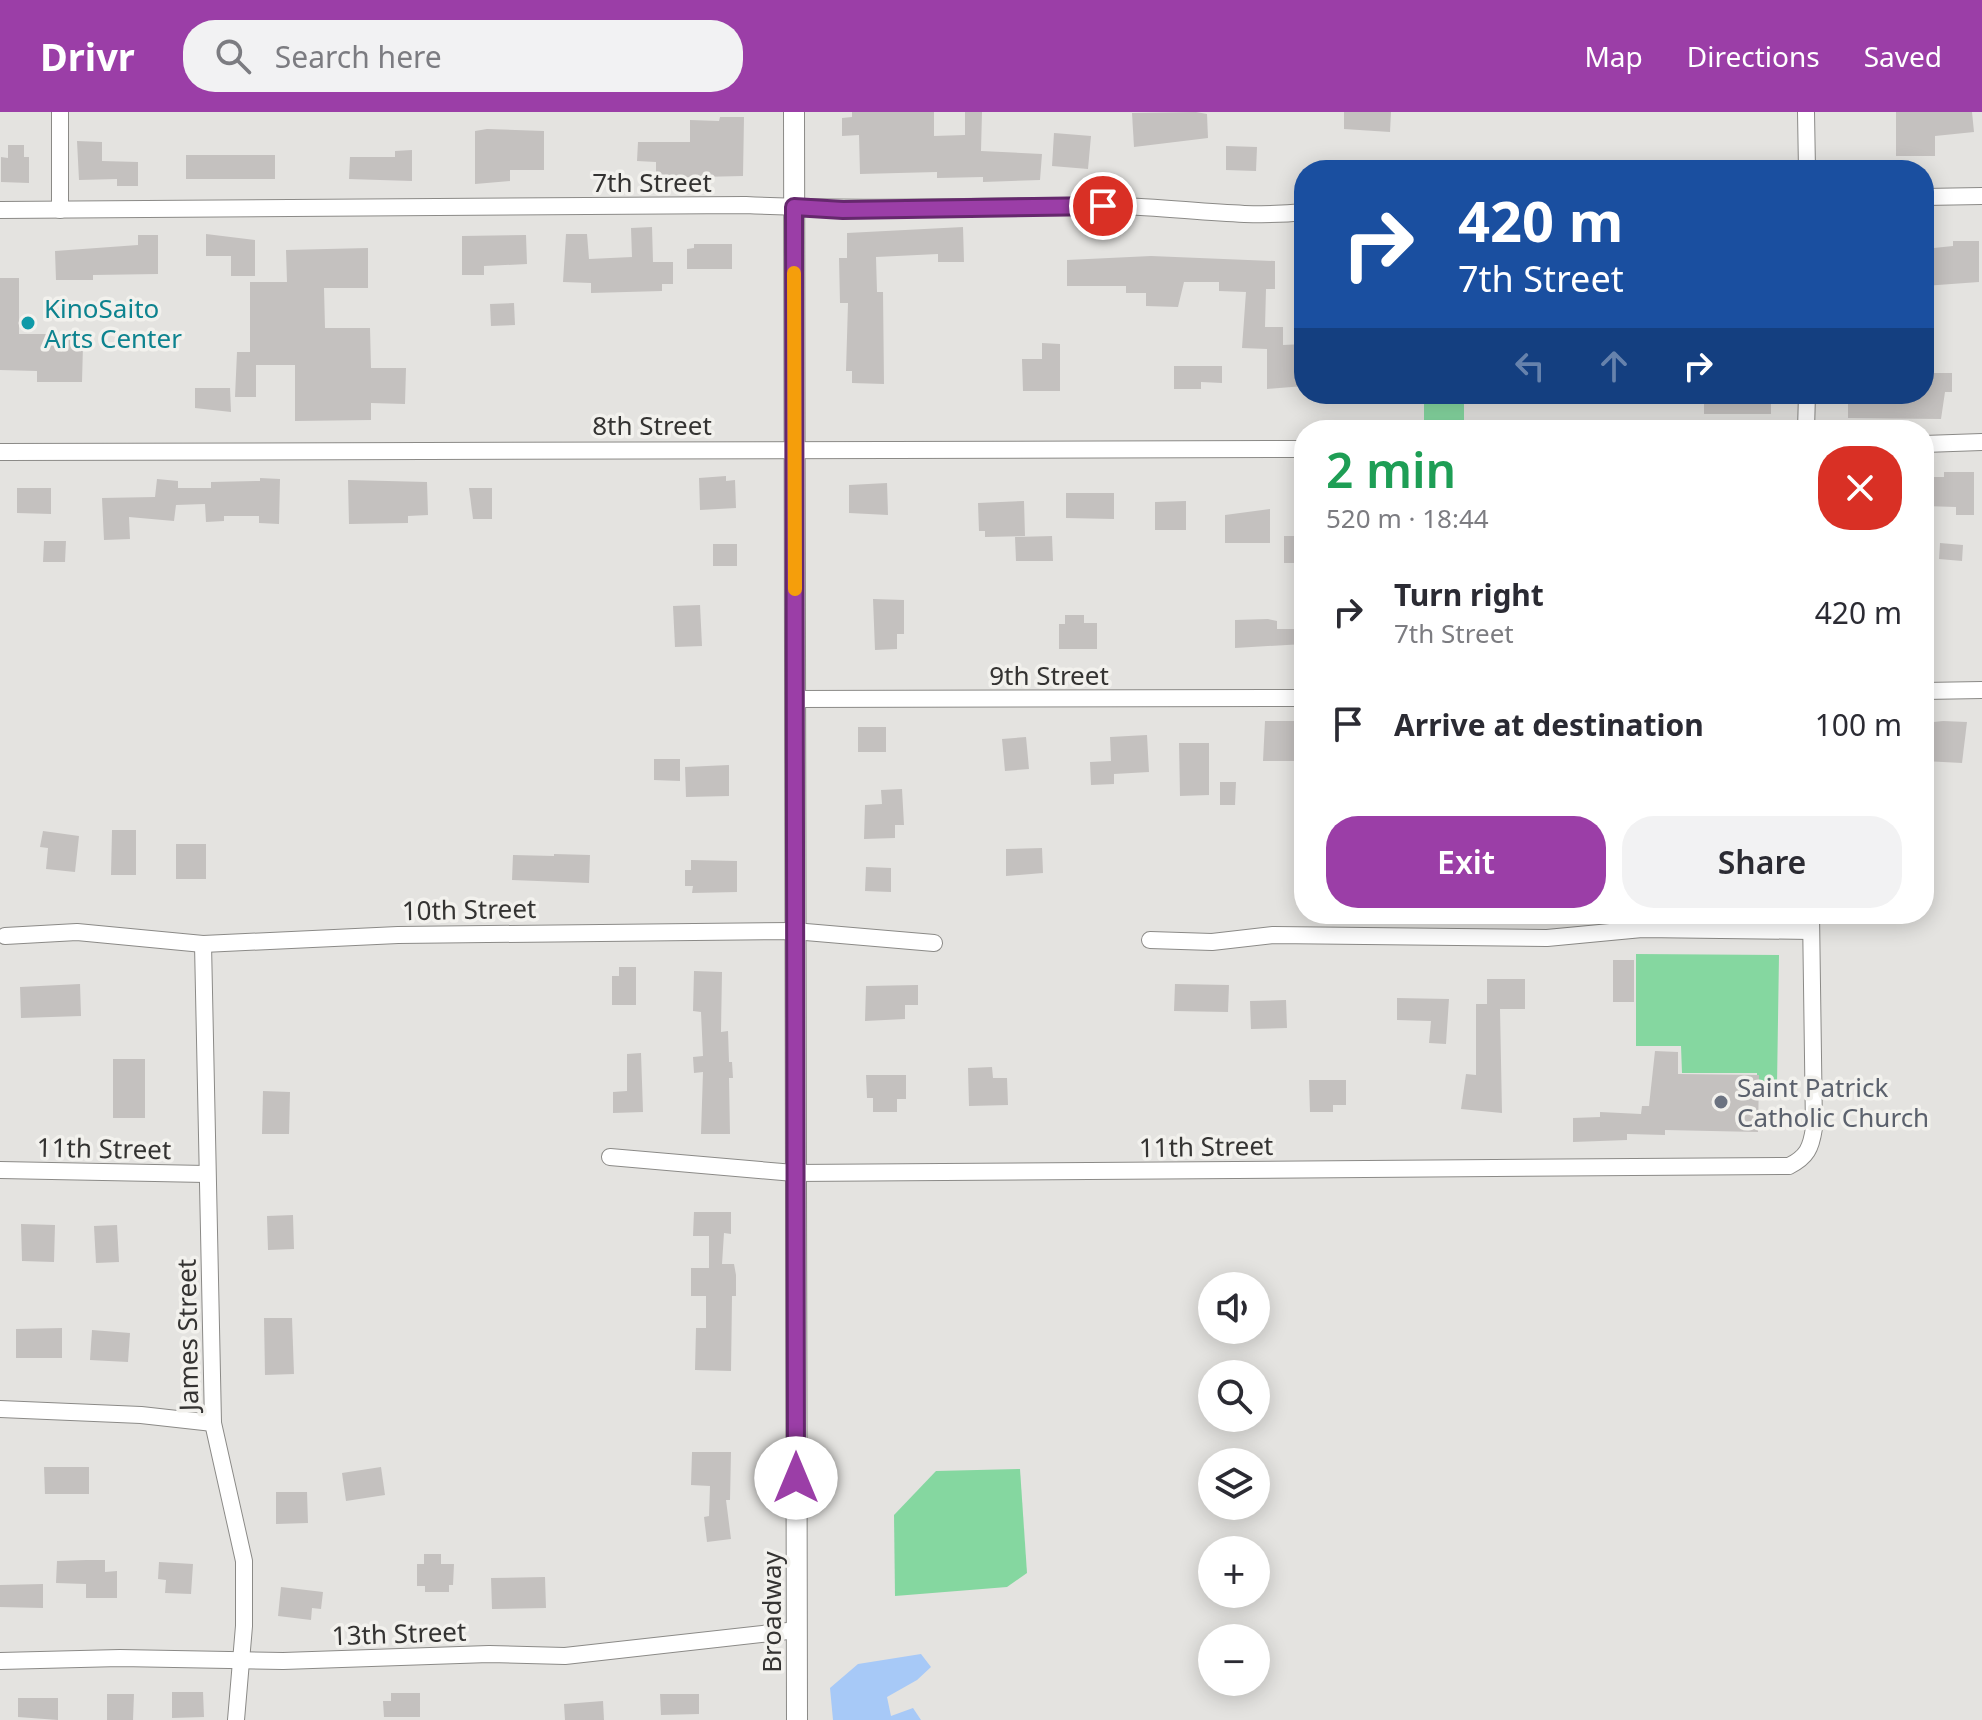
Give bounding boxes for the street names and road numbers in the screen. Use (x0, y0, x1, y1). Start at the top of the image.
street label: 7th Street (592, 164, 712, 200)
street label: 8th Street (592, 407, 712, 443)
street label: 9th Street (989, 657, 1109, 693)
street label: 10th Street (401, 890, 537, 928)
street label: 11th Street (1138, 1127, 1274, 1165)
street label: 11th Street (36, 1129, 172, 1167)
street label: James Street (168, 1258, 206, 1415)
street label: Broadway (753, 1550, 789, 1673)
street label: 13th Street (331, 1613, 467, 1653)

